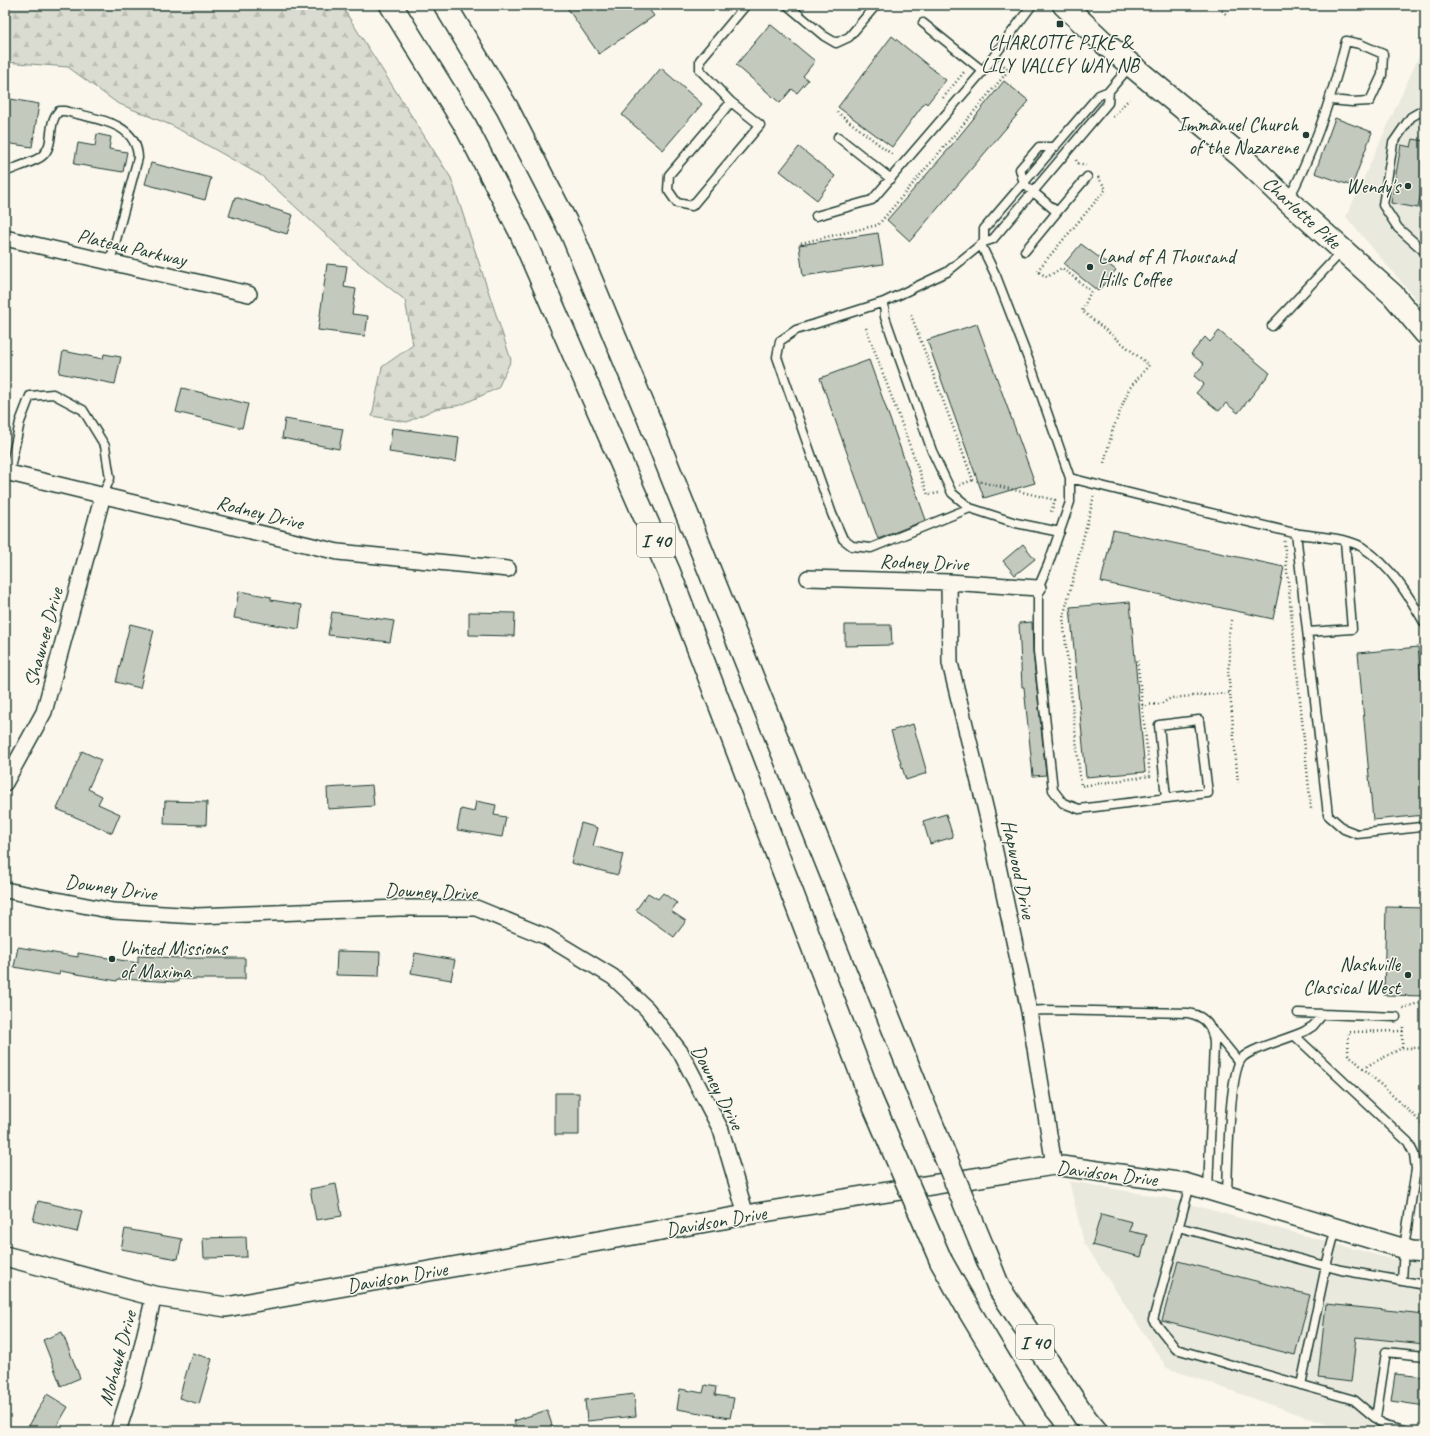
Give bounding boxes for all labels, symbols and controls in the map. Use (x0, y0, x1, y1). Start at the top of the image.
marker: CHARLOTTE PIKE & LILY VALLEY WAY NB (1055, 19, 1065, 29)
place label: CHARLOTTE PIKE & LILY VALLEY WAY NB (981, 30, 1141, 78)
place label: Immanuel Church of the Nazarene (1177, 112, 1299, 160)
marker: Immanuel Church of the Nazarene (1301, 130, 1311, 140)
street label: Charlotte Pike (1257, 171, 1347, 255)
place label: Wendy's (1346, 174, 1402, 199)
marker: Wendy's (1403, 181, 1413, 191)
street label: Plateau Parkway (75, 223, 191, 273)
place label: Land of A Thousand Hills Coffee (1098, 244, 1238, 292)
marker: Land of A Thousand Hills Coffee (1085, 262, 1095, 272)
street label: Rodney Drive (214, 490, 307, 536)
road number: I 40 (637, 523, 675, 557)
street label: Rodney Drive (879, 548, 970, 577)
street label: Shawnee Drive (18, 584, 69, 689)
street label: Hapwood Drive (996, 817, 1042, 922)
street label: Downey Drive (64, 869, 160, 906)
street label: Downey Drive (385, 877, 479, 906)
place label: United Missions of Maxima (120, 936, 229, 984)
place label: Nashville Classical West (1303, 952, 1402, 1000)
marker: United Missions of Maxima (107, 954, 117, 964)
marker: Nashville Classical West (1403, 970, 1413, 980)
street label: Downey Drive (686, 1041, 750, 1135)
street label: Davidson Drive (1055, 1155, 1160, 1192)
street label: Davidson Drive (664, 1200, 770, 1243)
street label: Davidson Drive (345, 1256, 451, 1299)
street label: Mohawk Drive (93, 1307, 143, 1408)
road number: I 40 (1016, 1325, 1054, 1359)

